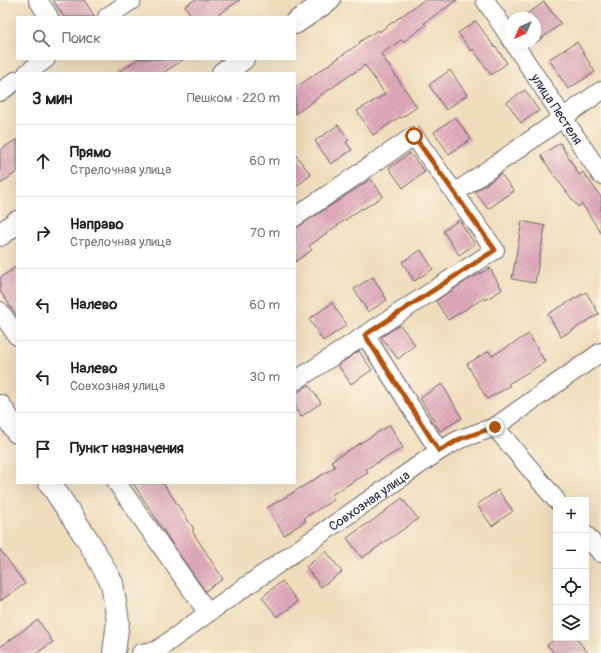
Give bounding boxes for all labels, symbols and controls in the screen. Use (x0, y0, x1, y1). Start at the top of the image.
north arrow (505, 12, 541, 48)
search box (16, 16, 296, 60)
icon: search (30, 27, 52, 49)
text: Поиск (62, 29, 101, 48)
street label: улица Пестеля (527, 70, 586, 148)
text: 3 мин (32, 88, 72, 109)
text: Пешком · 220 m (187, 90, 280, 106)
route start (405, 127, 423, 145)
text: Прямо (70, 143, 111, 162)
icon: ahead (32, 150, 54, 172)
text: 60 m (249, 153, 280, 169)
text: Стрелочная улица (70, 162, 171, 178)
text: Направо (70, 215, 124, 234)
icon: right (32, 222, 54, 244)
text: 70 m (250, 225, 280, 241)
text: Стрелочная улица (70, 234, 171, 250)
icon: left (32, 294, 54, 316)
text: Налево (70, 295, 117, 314)
text: 60 m (249, 297, 280, 313)
text: Налево (70, 359, 117, 378)
icon: left (32, 366, 54, 388)
text: 30 m (250, 369, 280, 385)
text: Совхозная улица (70, 378, 165, 394)
route end (486, 418, 504, 436)
icon: arrive (32, 438, 54, 460)
text: Пункт назначения (70, 439, 184, 458)
street label: Совхозная улица (326, 467, 413, 535)
map controls (553, 497, 589, 641)
button: + (553, 497, 589, 533)
button: − (553, 533, 589, 569)
button: locate (553, 569, 589, 605)
button: layers (553, 605, 589, 641)

